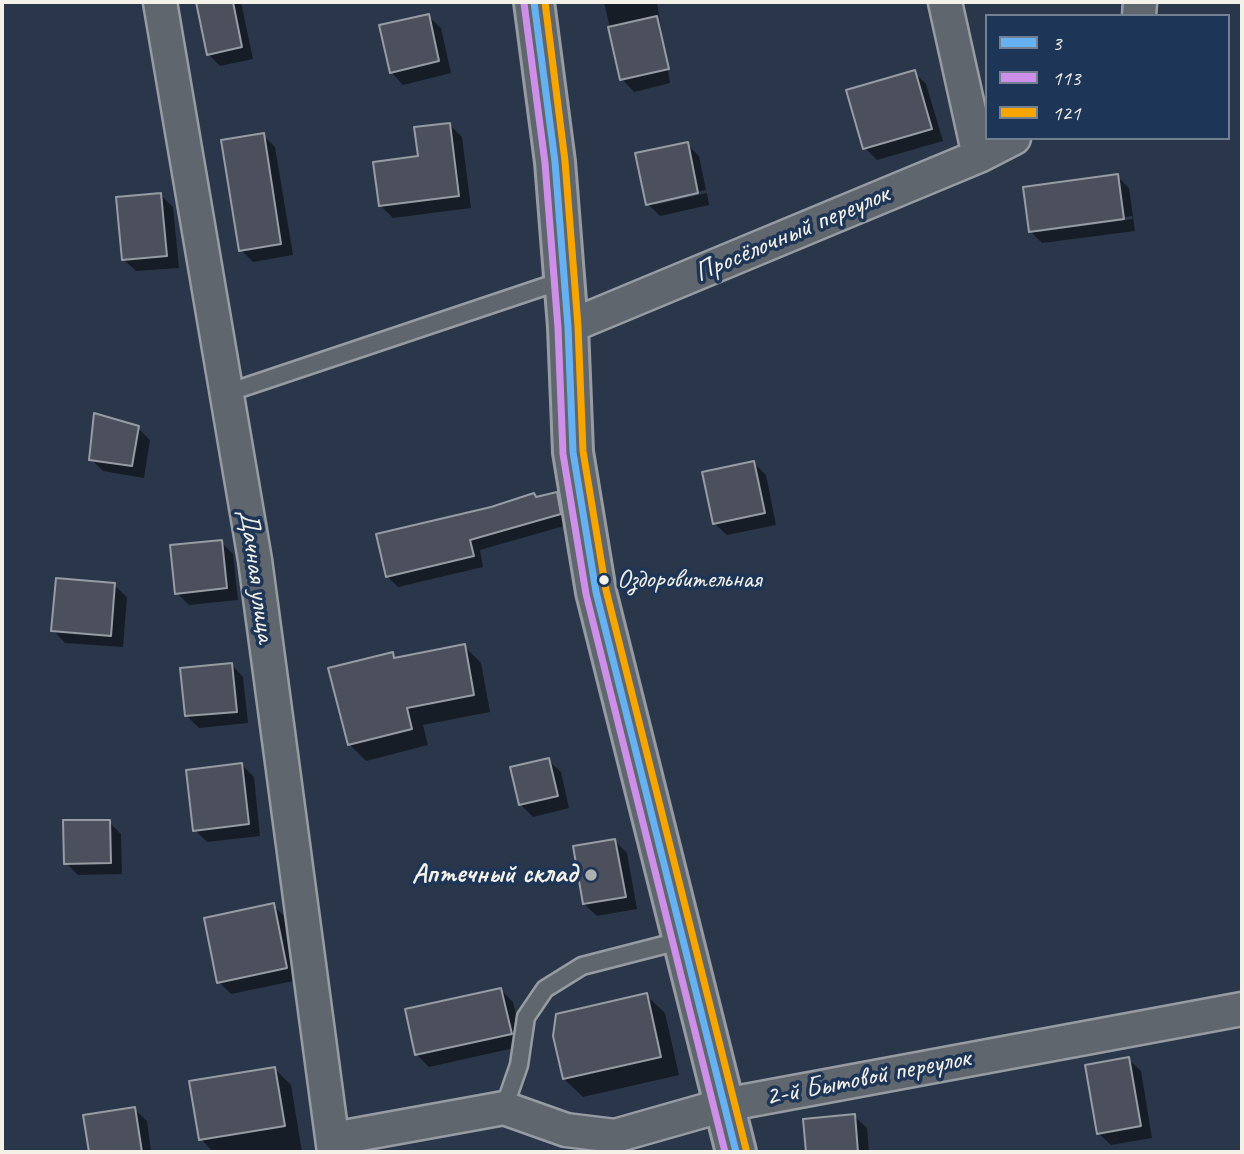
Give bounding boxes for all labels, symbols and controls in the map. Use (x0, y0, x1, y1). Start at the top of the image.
legend (985, 14, 1230, 140)
text: 3 (1052, 30, 1061, 56)
text: 113 (1052, 65, 1080, 91)
text: 121 (1052, 100, 1080, 126)
street label: Просёлочный переулок (689, 178, 895, 290)
street label: Дачная улица (230, 507, 282, 645)
place label: Оздоровительная (617, 564, 762, 596)
marker: Оздоровительная (597, 573, 611, 587)
place label: Аптечный склад (412, 858, 577, 892)
marker: Аптечный склад (583, 867, 599, 883)
street label: 2-й Бытовой переулок (763, 1042, 973, 1114)

